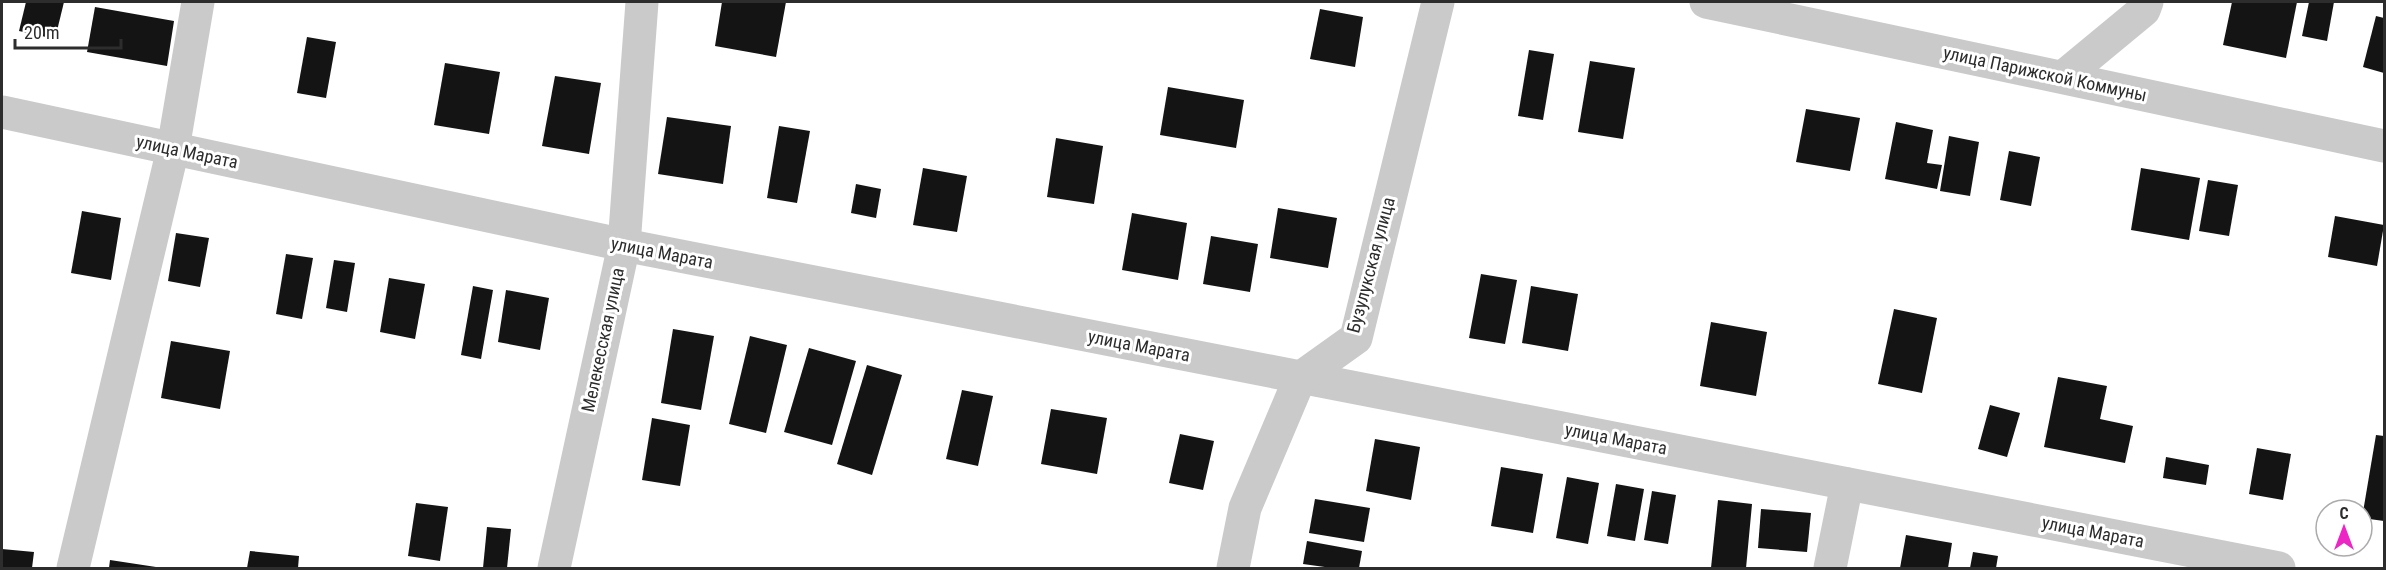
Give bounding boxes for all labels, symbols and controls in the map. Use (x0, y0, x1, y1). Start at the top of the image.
scale bar (15, 12, 122, 50)
text: 20 m (24, 22, 59, 43)
street label: улица Парижской Коммуны (1941, 42, 2149, 105)
street label: улица Марата (134, 130, 240, 173)
street label: Бузулукская улица (1342, 195, 1399, 335)
street label: улица Марата (609, 232, 715, 273)
street label: Мелекесская улица (577, 266, 628, 414)
street label: улица Марата (1086, 325, 1192, 366)
street label: улица Марата (1563, 418, 1669, 459)
north arrow (2314, 498, 2374, 558)
text: С (2339, 504, 2349, 523)
street label: улица Марата (2040, 511, 2146, 552)

